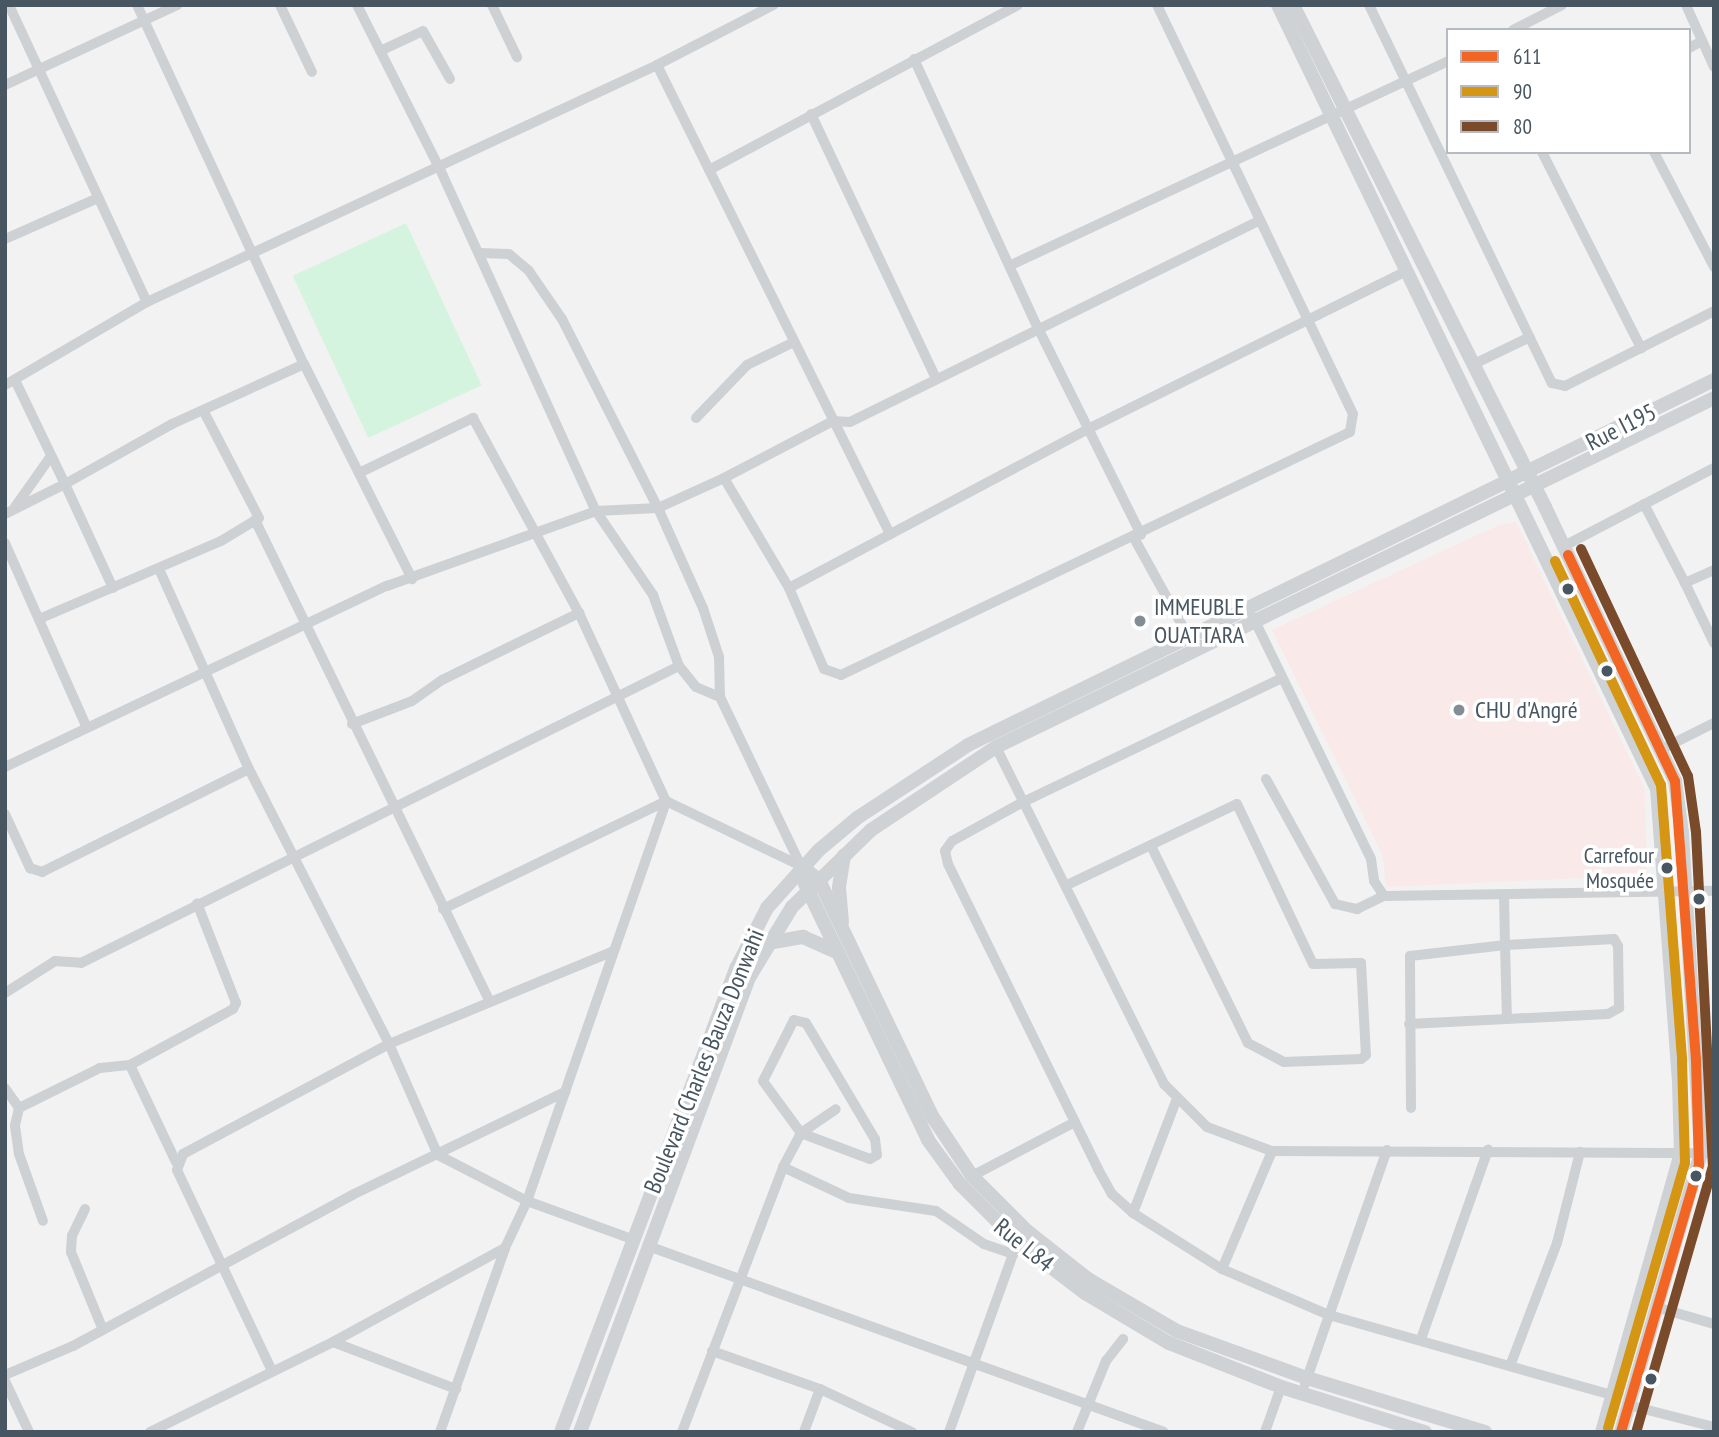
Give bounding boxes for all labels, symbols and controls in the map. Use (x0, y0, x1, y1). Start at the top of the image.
legend (1446, 28, 1691, 154)
text: 611 (1513, 43, 1541, 70)
text: 90 (1513, 78, 1532, 105)
text: 80 (1513, 113, 1532, 140)
street label: Rue I195 (1581, 397, 1661, 457)
unlabelled marker (1561, 582, 1575, 596)
place label: IMMEUBLE OUATTARA (1154, 593, 1245, 649)
marker: IMMEUBLE OUATTARA (1132, 613, 1148, 629)
unlabelled marker (1600, 664, 1614, 678)
place label: CHU d'Angré (1475, 696, 1578, 724)
marker: CHU d'Angré (1449, 700, 1469, 720)
place label: Carrefour Mosquée (1584, 842, 1654, 894)
marker: Carrefour Mosquée (1660, 861, 1674, 875)
unlabelled marker (1692, 892, 1706, 906)
street label: Boulevard Charles Bauza Donwahi (638, 925, 770, 1197)
unlabelled marker (1689, 1169, 1703, 1183)
street label: Rue L84 (988, 1212, 1060, 1278)
unlabelled marker (1644, 1372, 1658, 1386)

